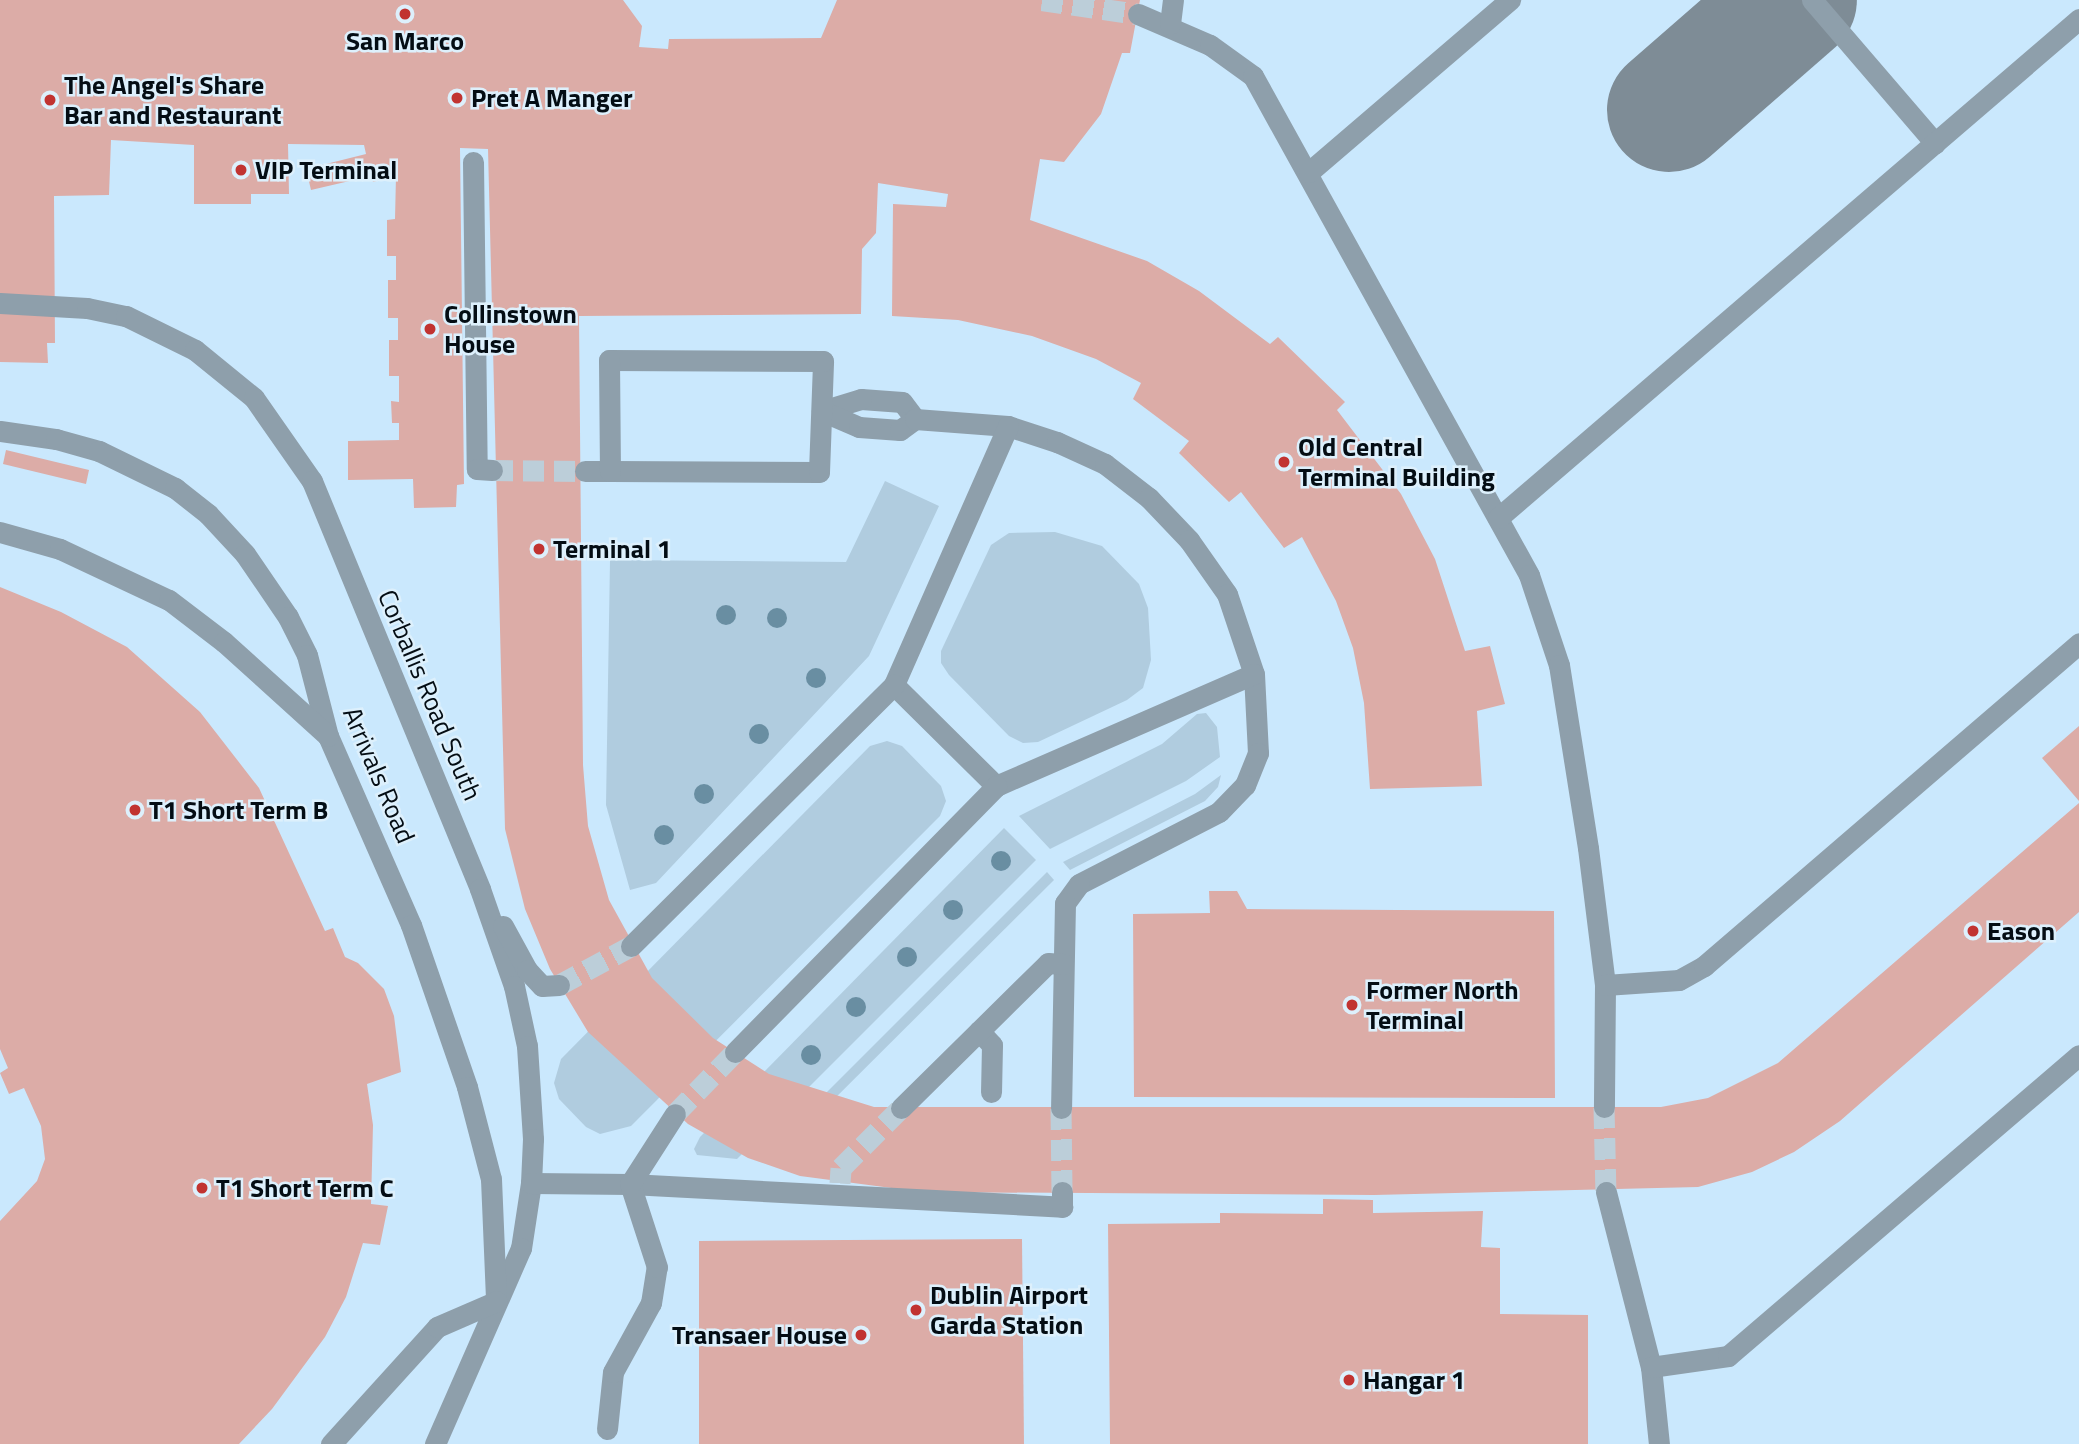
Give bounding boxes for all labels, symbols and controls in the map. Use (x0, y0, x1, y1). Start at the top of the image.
marker: San Marco (397, 6, 413, 22)
place label: San Marco (346, 25, 464, 57)
place label: The Angel's Share Bar and Restaurant (64, 69, 282, 130)
place label: Pret A Manger (471, 82, 633, 114)
marker: Pret A Manger (449, 90, 465, 106)
marker: The Angel's Share Bar and Restaurant (42, 92, 58, 108)
place label: VIP Terminal (255, 154, 397, 186)
marker: VIP Terminal (233, 162, 249, 178)
place label: Collinstown House (444, 298, 577, 360)
marker: Collinstown House (422, 321, 438, 337)
place label: Old Central Terminal Building (1298, 431, 1495, 492)
marker: Old Central Terminal Building (1276, 454, 1292, 470)
place label: Terminal 1 (553, 533, 671, 565)
marker: Terminal 1 (531, 541, 547, 557)
street label: Corballis Road South (372, 585, 488, 805)
street label: Arrivals Road (336, 702, 422, 848)
place label: T1 Short Term B (149, 794, 328, 826)
marker: T1 Short Term B (127, 802, 143, 818)
place label: Eason (1987, 915, 2055, 947)
marker: Eason (1965, 923, 1981, 939)
place label: Former North Terminal (1366, 974, 1519, 1036)
marker: Former North Terminal (1344, 997, 1360, 1013)
place label: T1 Short Term C (216, 1172, 394, 1204)
marker: T1 Short Term C (194, 1180, 210, 1196)
place label: Dublin Airport Garda Station (930, 1279, 1088, 1340)
marker: Dublin Airport Garda Station (908, 1302, 924, 1318)
place label: Transaer House (672, 1319, 847, 1351)
marker: Transaer House (853, 1327, 869, 1343)
place label: Hangar 1 (1363, 1364, 1465, 1396)
marker: Hangar 1 (1341, 1372, 1357, 1388)

